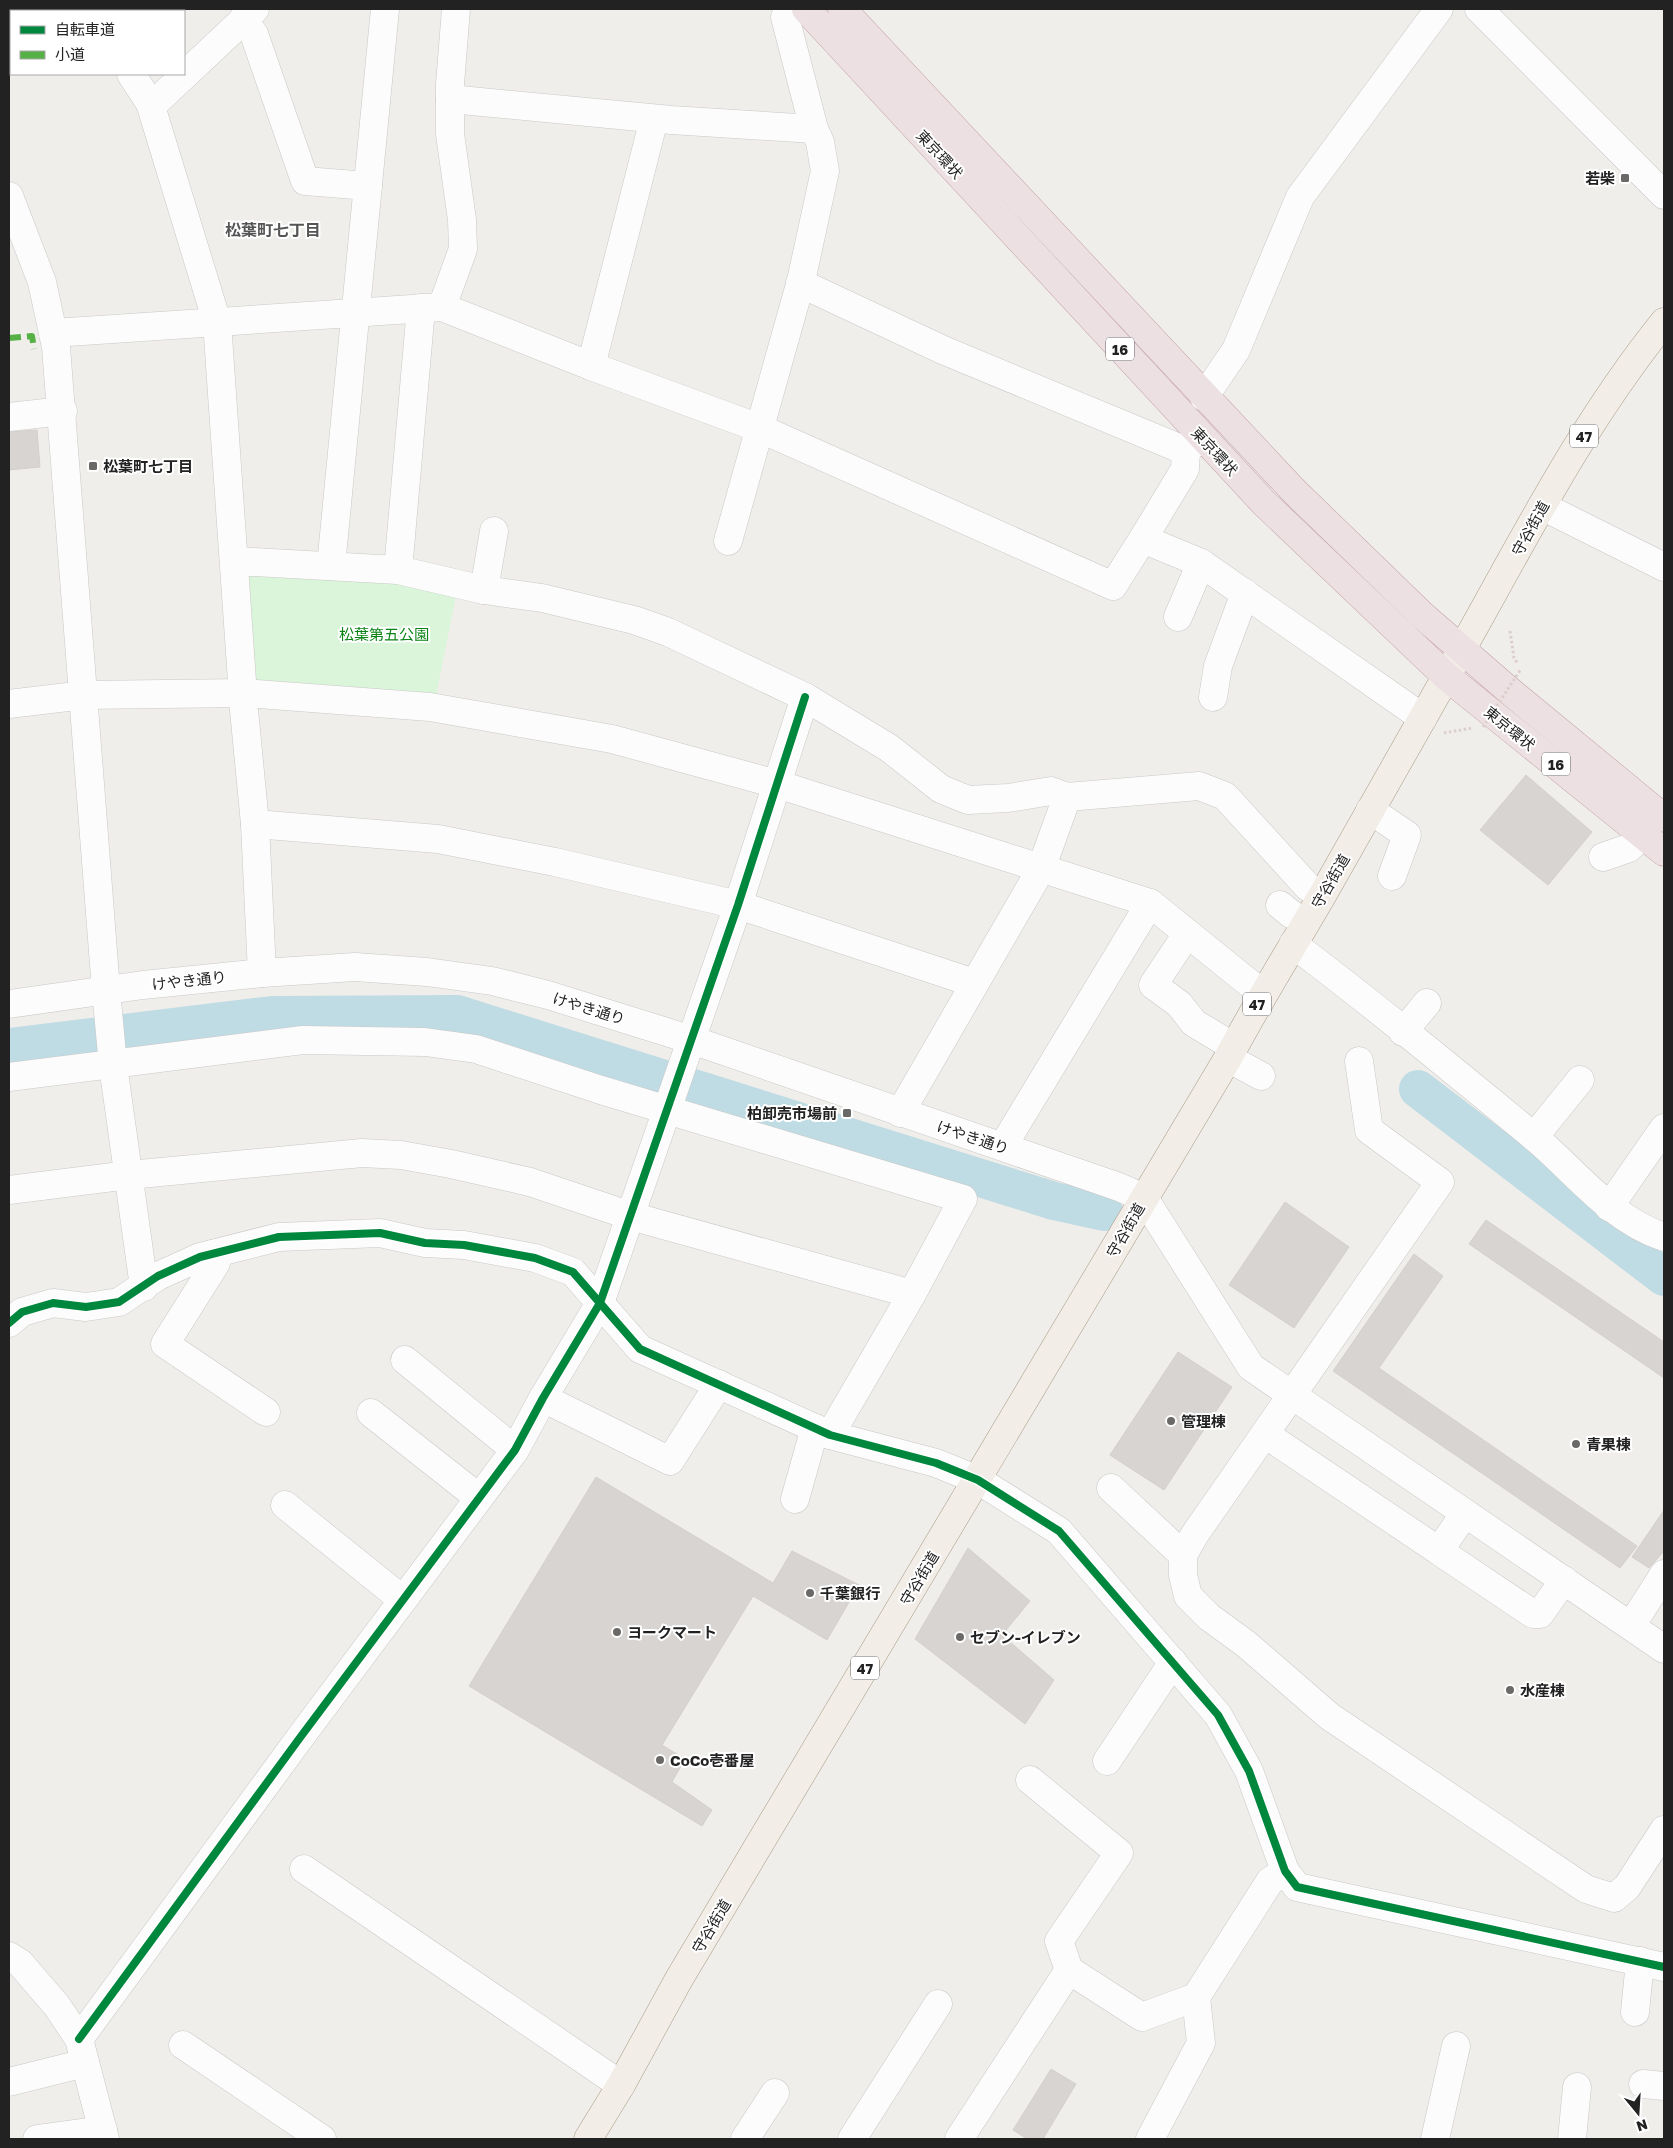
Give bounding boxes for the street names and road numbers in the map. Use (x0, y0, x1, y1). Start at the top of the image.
street label: 東京環状 (913, 126, 967, 182)
road number: 16 (1106, 338, 1134, 360)
street label: 東京環状 (1188, 423, 1242, 479)
road number: 47 (1570, 424, 1598, 448)
street label: 守谷街道 (1508, 497, 1552, 559)
street label: 東京環状 (1481, 702, 1539, 754)
road number: 16 (1542, 752, 1570, 776)
street label: 守谷街道 (1307, 851, 1353, 911)
street label: けやき通り (151, 967, 227, 993)
street label: けやき通り (550, 988, 628, 1028)
road number: 47 (1243, 992, 1271, 1016)
street label: けやき通り (935, 1117, 1011, 1157)
street label: 守谷街道 (1102, 1200, 1148, 1260)
street label: 守谷街道 (896, 1548, 942, 1608)
road number: 47 (851, 1656, 879, 1680)
street label: 守谷街道 (688, 1896, 734, 1956)

